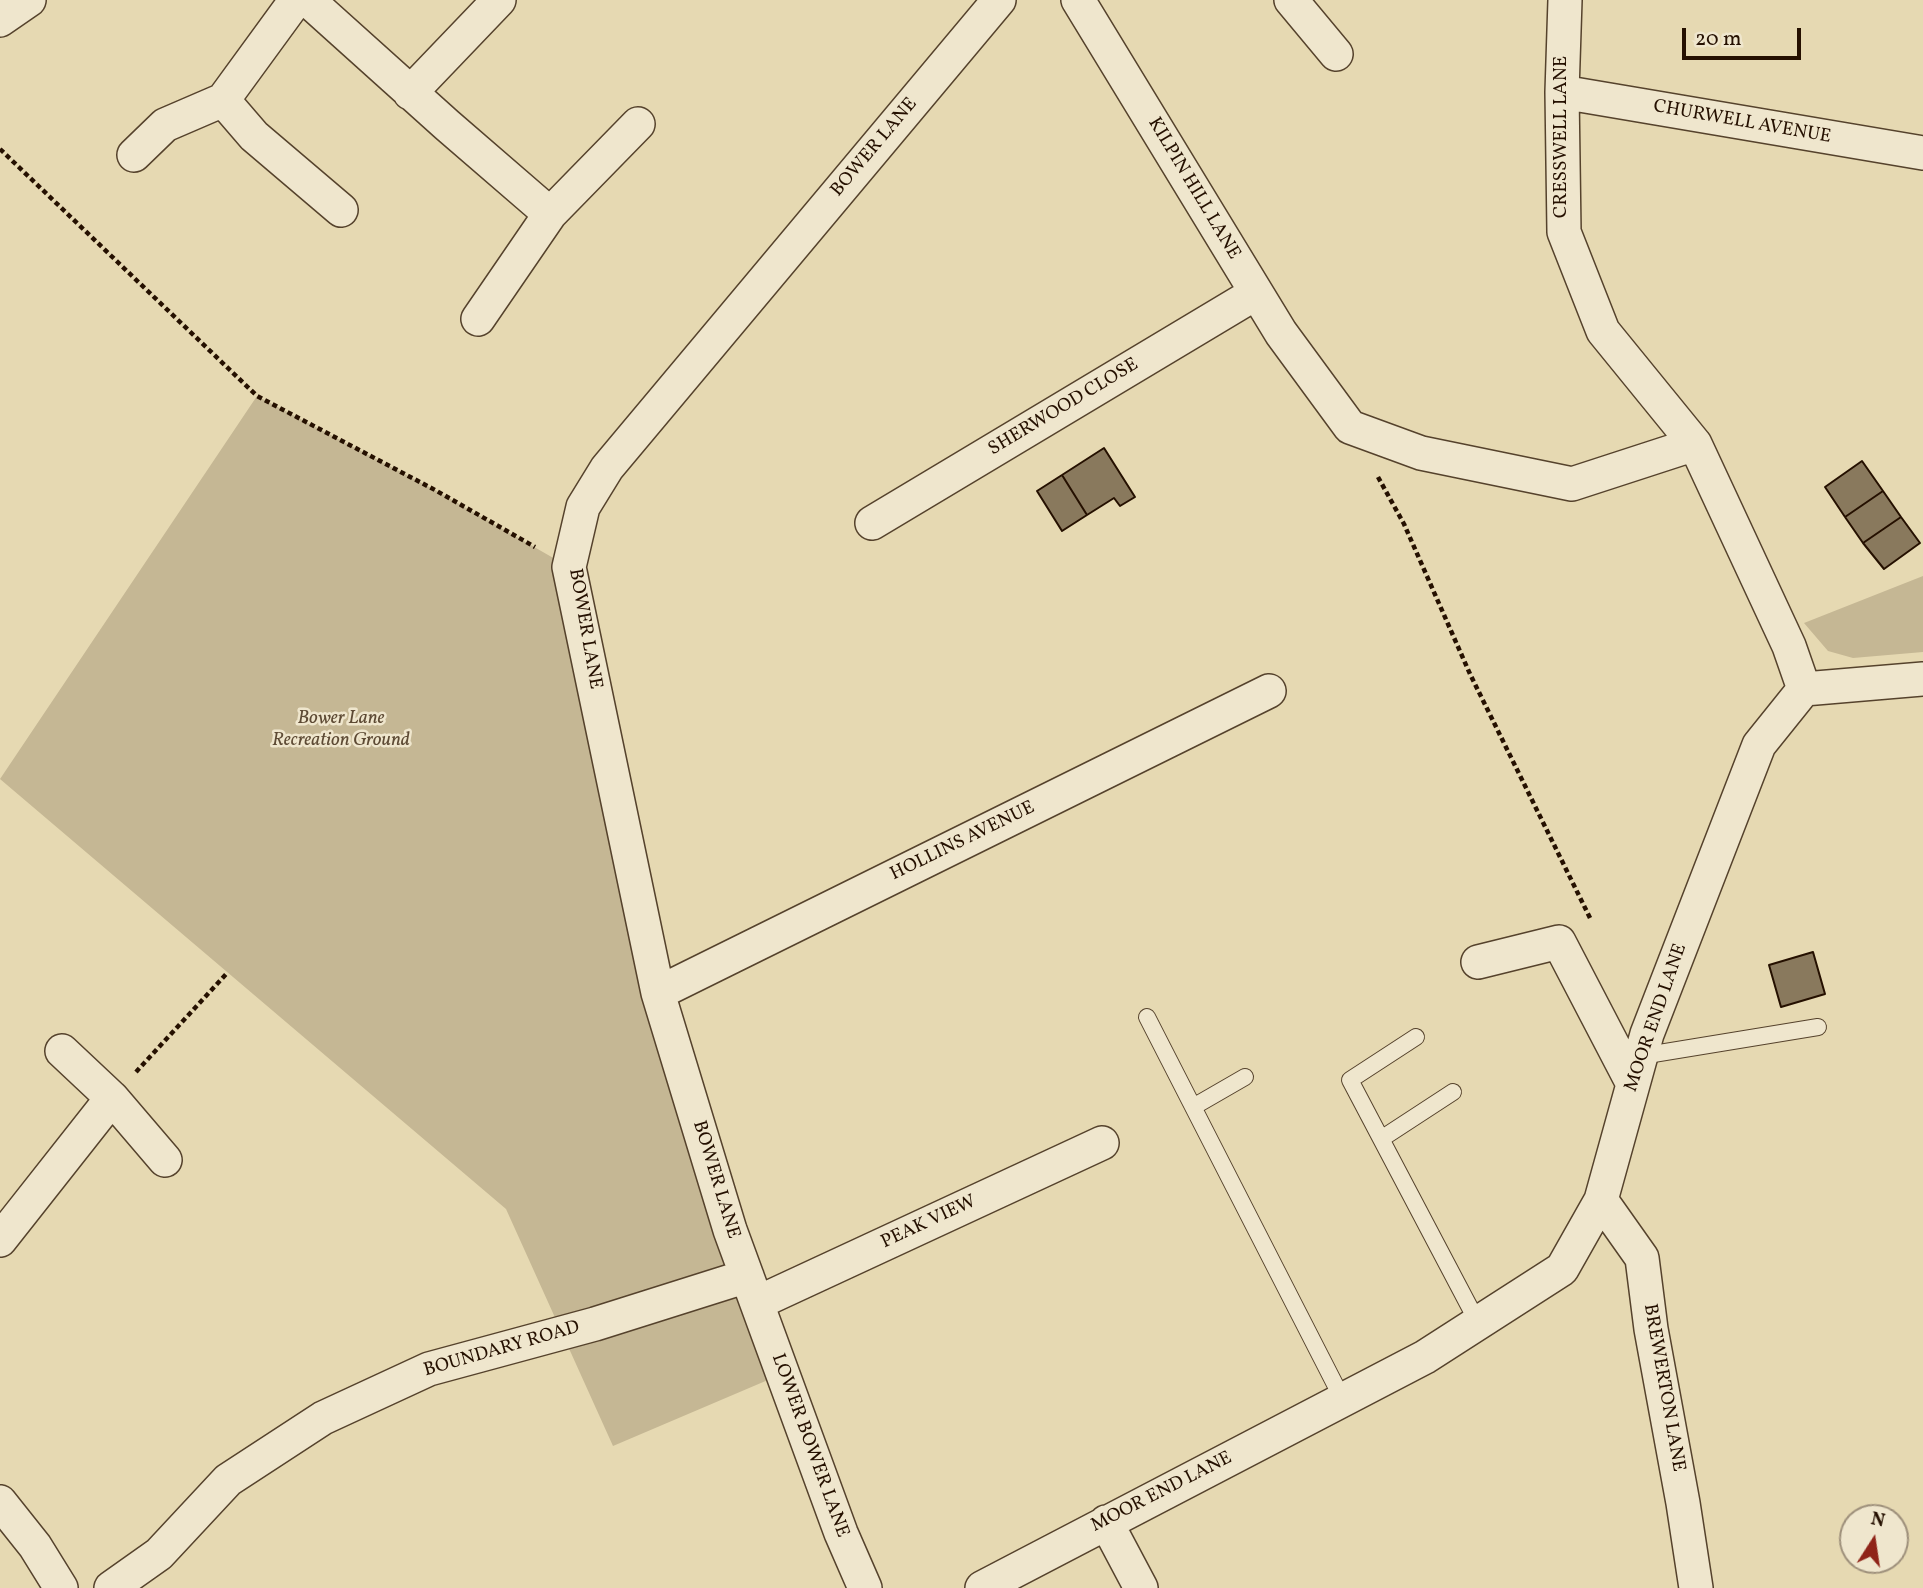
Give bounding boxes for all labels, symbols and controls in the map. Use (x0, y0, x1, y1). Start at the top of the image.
scale bar (1685, 14, 1804, 58)
text: 20 m (1695, 25, 1741, 54)
street label: CRESSWELL LANE (1552, 56, 1574, 218)
street label: BOWER LANE (827, 94, 923, 202)
street label: CHURWELL AVENUE (1651, 96, 1833, 150)
street label: KILPIN HILL LANE (1142, 114, 1244, 264)
street label: SHERWOOD CLOSE (985, 354, 1143, 462)
street label: BOWER LANE (562, 567, 606, 691)
park label: Bower Lane Recreation Ground (272, 709, 410, 753)
street label: HOLLINS AVENUE (887, 797, 1039, 887)
street label: MOOR END LANE (1621, 941, 1693, 1095)
street label: BOWER LANE (686, 1118, 744, 1242)
street label: PEAK VIEW (878, 1191, 980, 1255)
street label: BREWERTON LANE (1637, 1302, 1689, 1474)
street label: BOUNDARY ROAD (421, 1317, 583, 1383)
street label: LOWER BOWER LANE (765, 1351, 853, 1541)
street label: MOOR END LANE (1088, 1448, 1236, 1538)
north arrow (1839, 1504, 1909, 1574)
text: N (1868, 1506, 1887, 1535)

